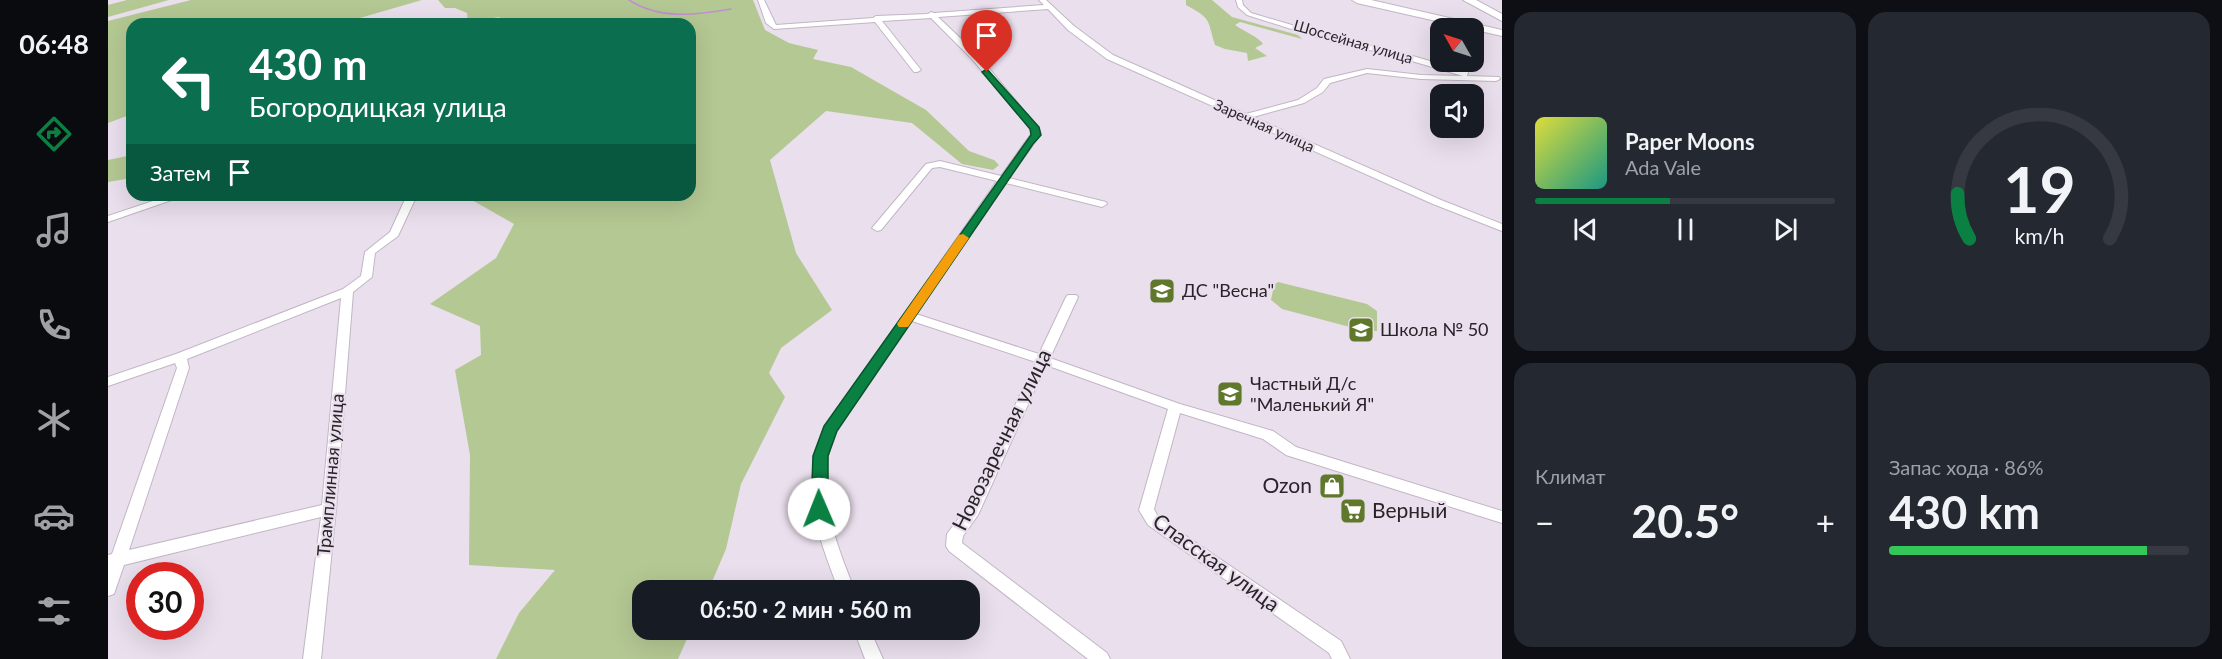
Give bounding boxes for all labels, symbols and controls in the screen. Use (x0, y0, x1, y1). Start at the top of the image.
pin (961, 10, 1012, 72)
street label: Шоссейная улица (1292, 15, 1415, 67)
north arrow (1430, 18, 1484, 72)
map controls (1430, 18, 1484, 138)
icon: arrive (970, 19, 1003, 52)
text: 06:48 (19, 27, 89, 60)
text: 430 m (249, 39, 367, 89)
icon: left (150, 42, 228, 120)
button: sound (1430, 84, 1484, 138)
text: Богородицкая улица (249, 90, 507, 123)
street label: Заречная улица (1211, 95, 1317, 155)
icon: directions (33, 113, 75, 155)
text: Paper Moons (1625, 128, 1755, 155)
text: 19 (2003, 151, 2075, 226)
text: Ada Vale (1625, 155, 1701, 179)
icon: arrive (223, 156, 256, 189)
text: Затем (150, 159, 211, 186)
icon: music (33, 209, 75, 251)
icon: previous (1569, 213, 1602, 246)
icon: pause (1669, 213, 1702, 246)
icon: next (1769, 213, 1802, 246)
text: km/h (2014, 223, 2064, 249)
school or university icon: ДС "Весна" (1147, 276, 1177, 306)
place label: ДС "Весна" (1182, 279, 1274, 301)
icon: phone (33, 304, 75, 346)
school or university icon: Школа № 50 (1346, 315, 1376, 345)
place label: Школа № 50 (1380, 318, 1489, 340)
street label: Новозаречная улица (946, 345, 1055, 534)
place label: Частный Д/с "Маленький Я" (1250, 372, 1374, 415)
school or university icon: Частный Д/с "Маленький Я" (1215, 379, 1245, 409)
street label: Трамплинная улица (312, 393, 348, 557)
icon: climate (33, 399, 75, 441)
text: Запас хода · 86% (1889, 455, 2044, 479)
text: Климат (1535, 464, 1606, 488)
shop icon: Ozon (1317, 471, 1347, 501)
place label: Ozon (1263, 472, 1312, 497)
position arrow (787, 477, 851, 541)
text: 430 km (1889, 485, 2040, 539)
text: 20.5° (1631, 494, 1739, 548)
icon: car (33, 495, 75, 537)
supermarket icon: Верный (1338, 496, 1368, 526)
place label: Верный (1372, 497, 1447, 522)
text: − (1535, 502, 1554, 542)
text: + (1816, 502, 1835, 542)
street label: Спасская улица (1149, 507, 1285, 616)
speed limit sign: 30 (126, 562, 204, 640)
icon: filters (33, 590, 75, 632)
text: 06:50 · 2 мин · 560 m (700, 596, 912, 623)

